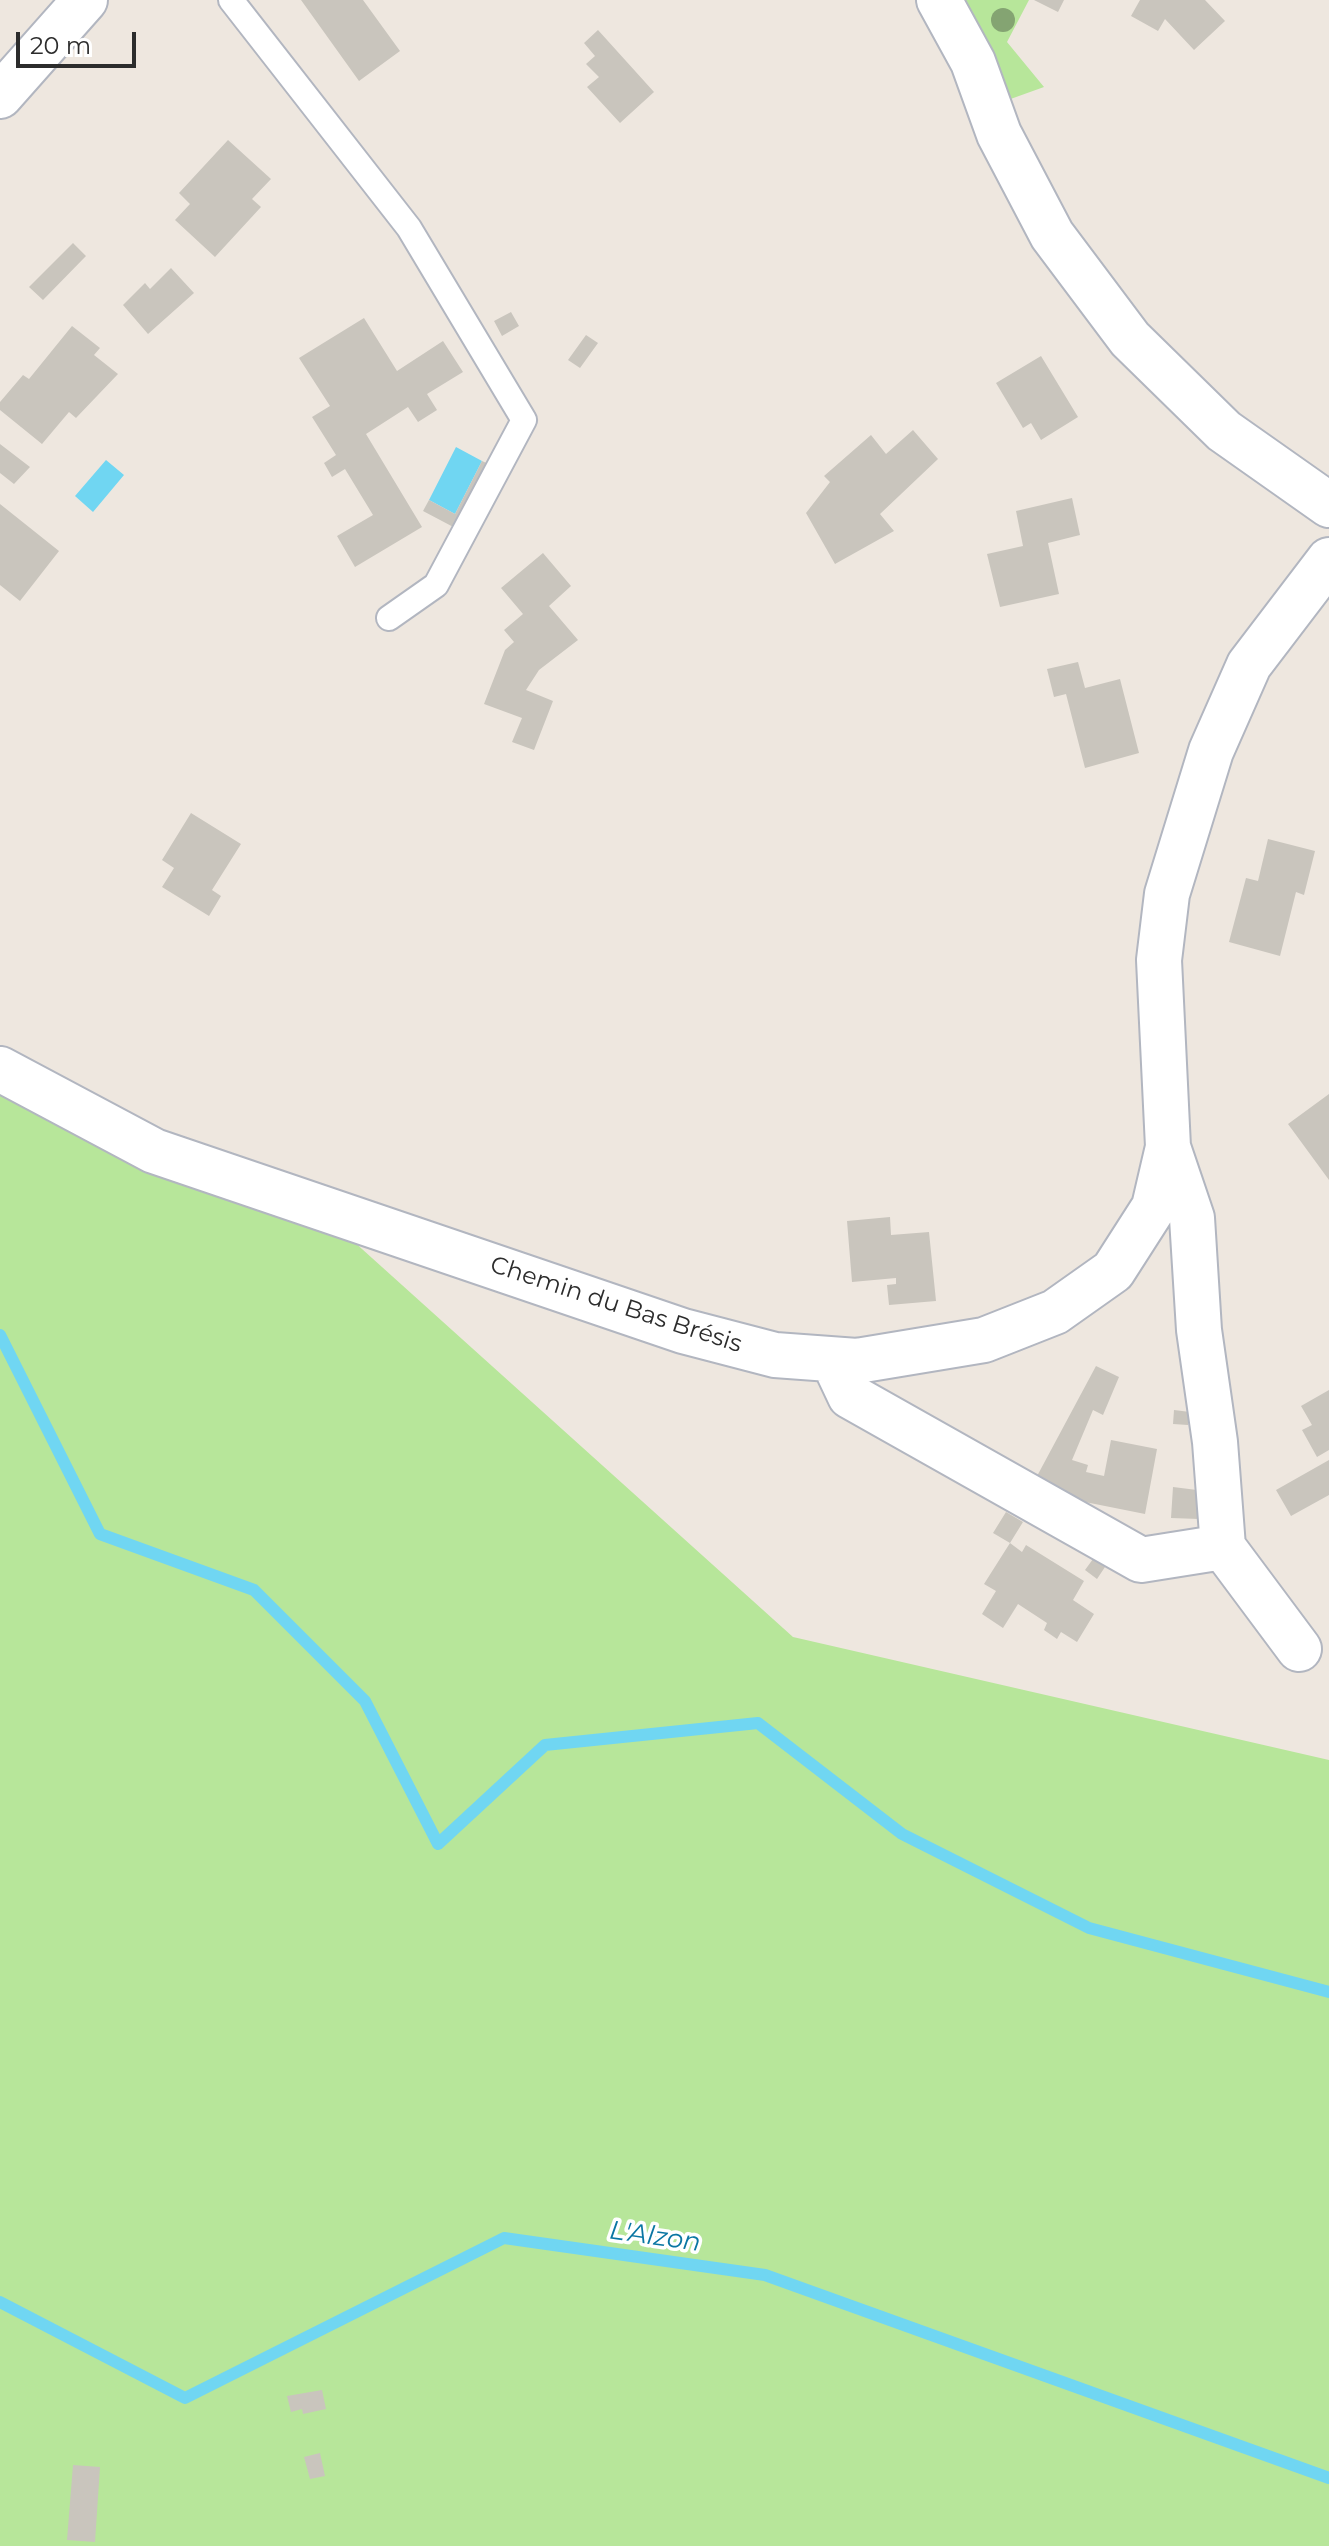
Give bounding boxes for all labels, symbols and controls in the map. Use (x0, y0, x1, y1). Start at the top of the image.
scale bar (20, 16, 140, 66)
text: 20 m (30, 31, 91, 60)
street label: Chemin du Bas Brésis (487, 1251, 745, 1359)
water label: L'Alzon (607, 2215, 703, 2259)

